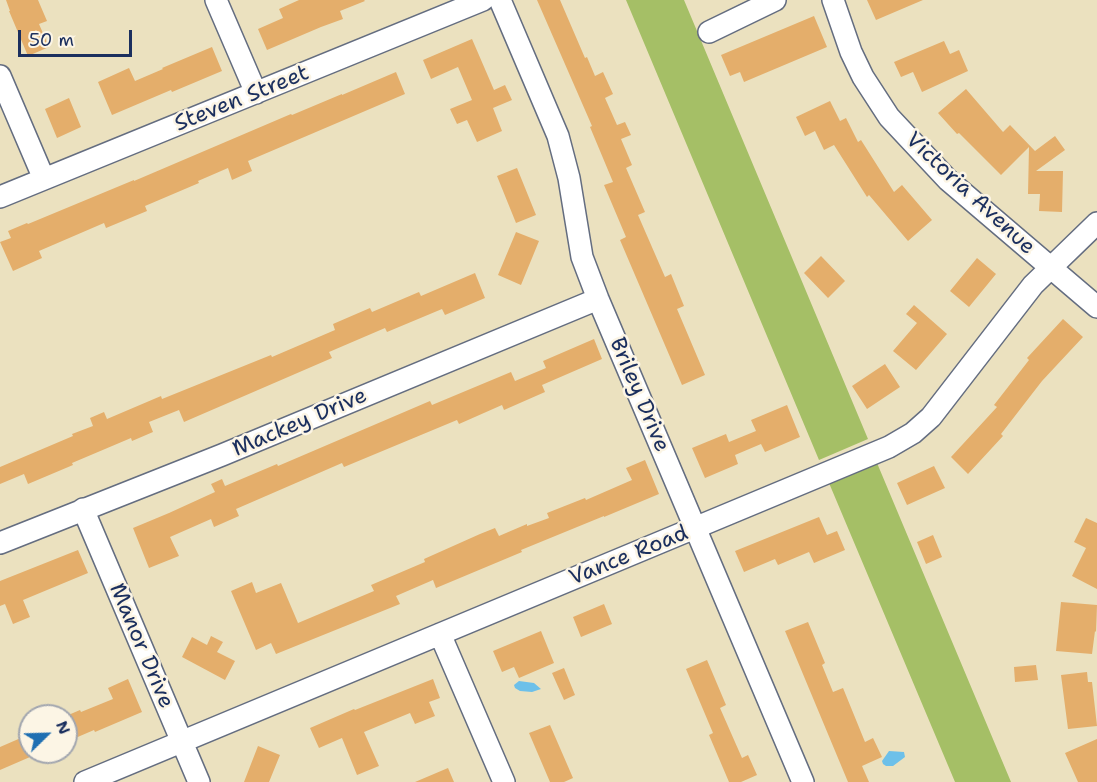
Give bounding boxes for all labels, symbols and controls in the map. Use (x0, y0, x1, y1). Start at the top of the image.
scale bar (21, 18, 135, 56)
text: 50 m (29, 28, 74, 52)
street label: Steven Street (171, 60, 313, 138)
street label: Victoria Avenue (900, 127, 1040, 261)
street label: Briley Drive (603, 334, 675, 456)
street label: Mackey Drive (229, 383, 371, 463)
street label: Vance Road (566, 520, 692, 592)
street label: Manor Drive (103, 580, 179, 712)
north arrow (18, 704, 78, 764)
text: N (51, 718, 75, 737)

